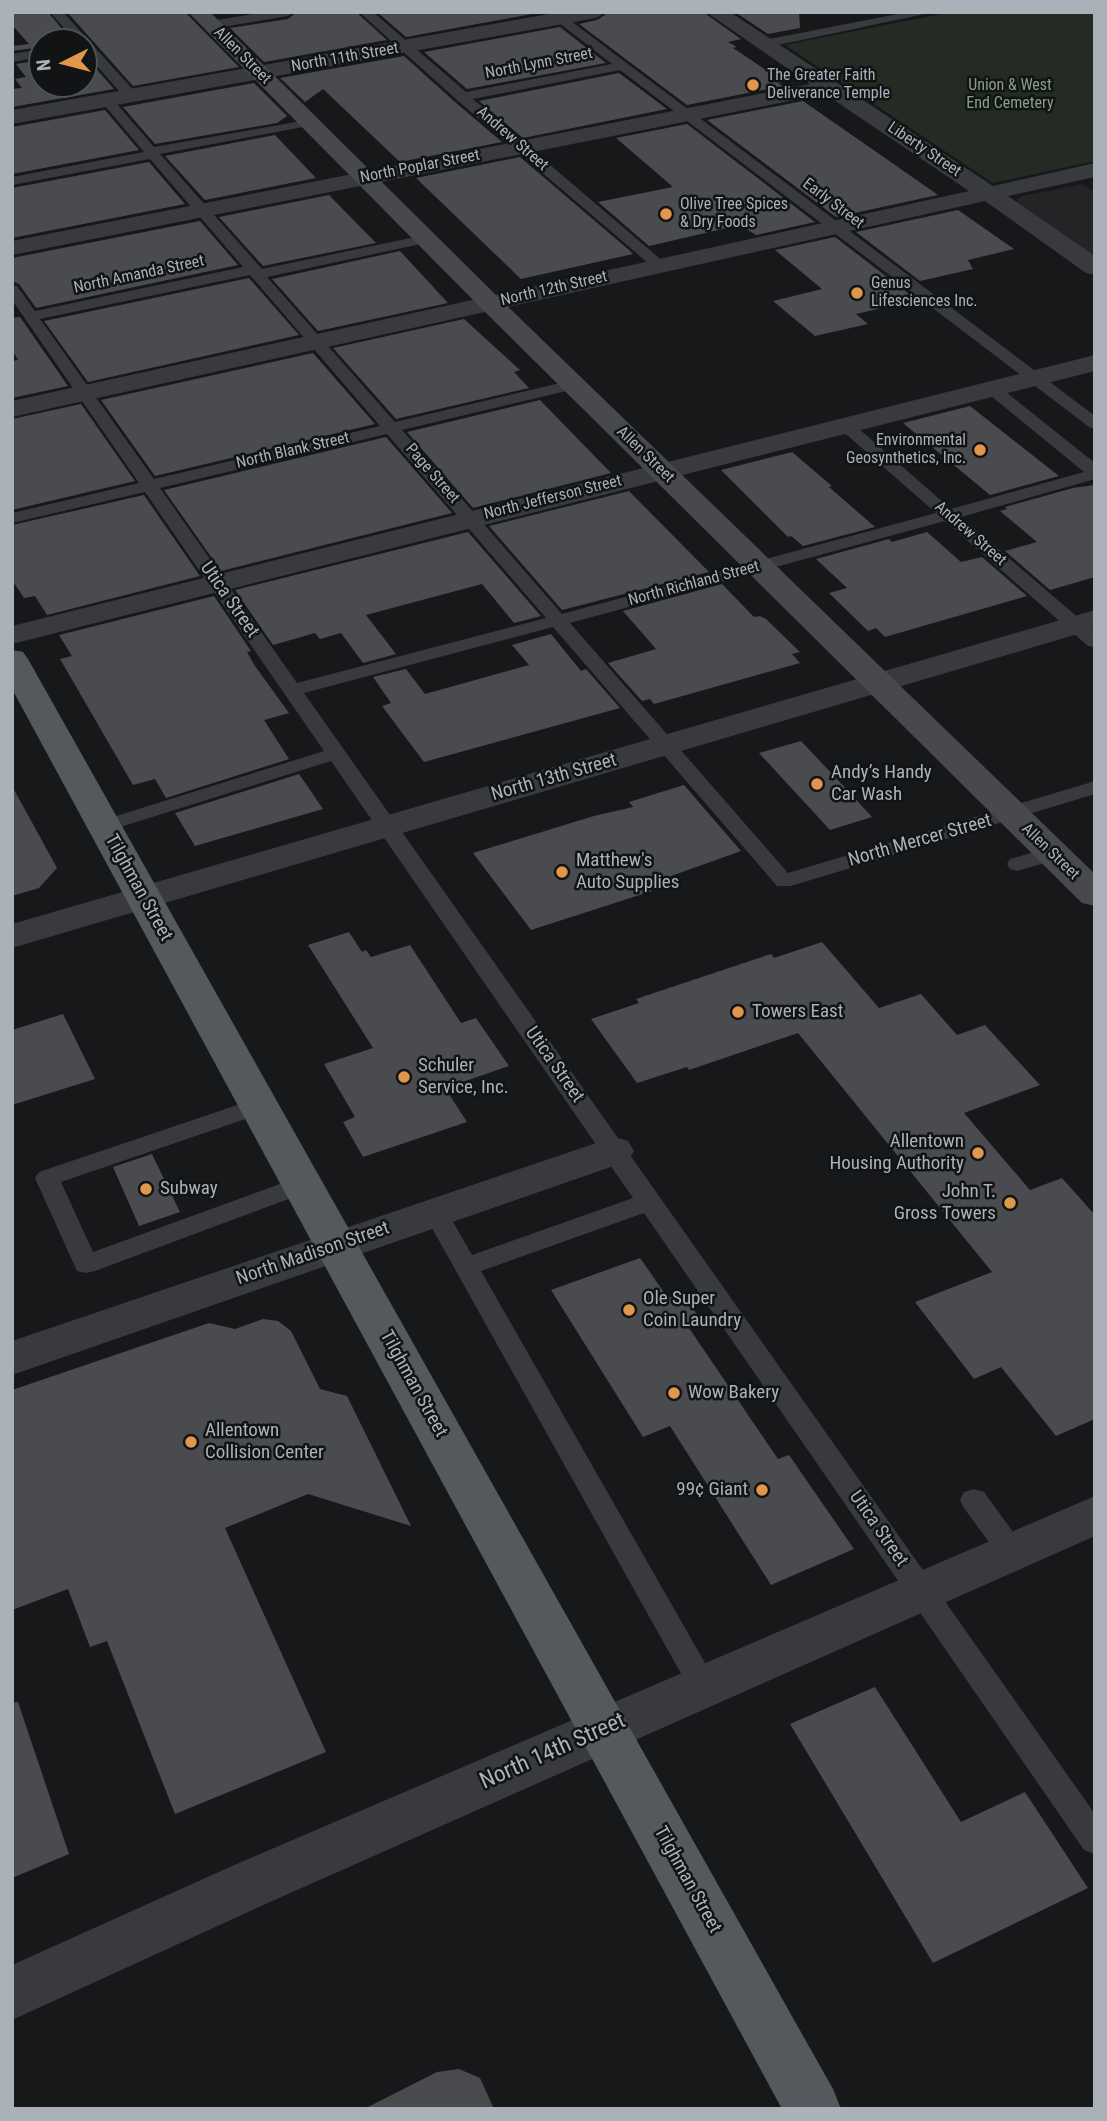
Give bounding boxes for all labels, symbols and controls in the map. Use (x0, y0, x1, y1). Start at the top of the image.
street label: Allen Street (209, 23, 275, 89)
north arrow (28, 28, 98, 98)
street label: North 11th Street (290, 39, 400, 77)
street label: North Lynn Street (484, 44, 594, 84)
text: N (32, 58, 56, 72)
place label: The Greater Faith Deliverance Temple (767, 66, 890, 104)
park label: Union & West End Cemetery (966, 76, 1054, 114)
marker: The Greater Faith Deliverance Temple (745, 77, 761, 93)
street label: Andrew Street (472, 103, 552, 175)
street label: Liberty Street (884, 118, 964, 182)
street label: North Poplar Street (359, 146, 481, 188)
street label: Early Street (798, 175, 868, 233)
place label: Olive Tree Spices & Dry Foods (680, 195, 788, 233)
marker: Olive Tree Spices & Dry Foods (658, 206, 674, 222)
street label: North Amanda Street (72, 252, 206, 298)
street label: North 12th Street (499, 267, 609, 311)
place label: Genus Lifesciences Inc. (871, 274, 977, 312)
marker: Genus Lifesciences Inc. (849, 285, 865, 301)
street label: Allen Street (612, 423, 678, 487)
street label: North Blank Street (235, 429, 351, 473)
place label: Environmental Geosynthetics, Inc. (846, 431, 966, 469)
street label: Page Street (401, 440, 463, 508)
marker: Environmental Geosynthetics, Inc. (972, 442, 988, 458)
street label: North Jefferson Street (482, 472, 624, 524)
street label: Andrew Street (930, 498, 1010, 570)
street label: North Richland Street (626, 557, 762, 611)
street label: Utica Street (195, 558, 263, 642)
street label: North 13th Street (489, 749, 619, 807)
place label: Andy’s Handy Car Wash (831, 762, 932, 806)
marker: Andy’s Handy Car Wash (809, 776, 825, 792)
street label: North Mercer Street (846, 810, 994, 872)
street label: Allen Street (1017, 820, 1083, 884)
street label: Tilghman Street (99, 831, 177, 945)
place label: Matthew's Auto Supplies (576, 850, 679, 894)
marker: Matthew's Auto Supplies (554, 864, 570, 880)
place label: Towers East (752, 1001, 843, 1023)
marker: Towers East (730, 1004, 746, 1020)
street label: Utica Street (520, 1023, 588, 1107)
place label: Schuler Service, Inc. (418, 1055, 509, 1099)
marker: Schuler Service, Inc. (396, 1069, 412, 1085)
place label: Allentown Housing Authority (829, 1131, 964, 1175)
marker: Allentown Housing Authority (970, 1145, 986, 1161)
place label: Subway (160, 1178, 218, 1200)
marker: Subway (138, 1181, 154, 1197)
place label: John T. Gross Towers (894, 1181, 996, 1225)
marker: John T. Gross Towers (1002, 1195, 1018, 1211)
street label: North Madison Street (234, 1217, 392, 1291)
place label: Ole Super Coin Laundry (643, 1288, 741, 1332)
marker: Ole Super Coin Laundry (621, 1302, 637, 1318)
street label: Tilghman Street (374, 1327, 452, 1441)
place label: Wow Bakery (688, 1382, 779, 1404)
marker: Wow Bakery (666, 1385, 682, 1401)
place label: Allentown Collision Center (205, 1420, 324, 1464)
marker: Allentown Collision Center (183, 1434, 199, 1450)
place label: 99¢ Giant (676, 1479, 748, 1501)
marker: 99¢ Giant (754, 1482, 770, 1498)
street label: Utica Street (844, 1487, 912, 1571)
street label: North 14th Street (476, 1708, 630, 1796)
street label: Tilghman Street (648, 1823, 726, 1937)

